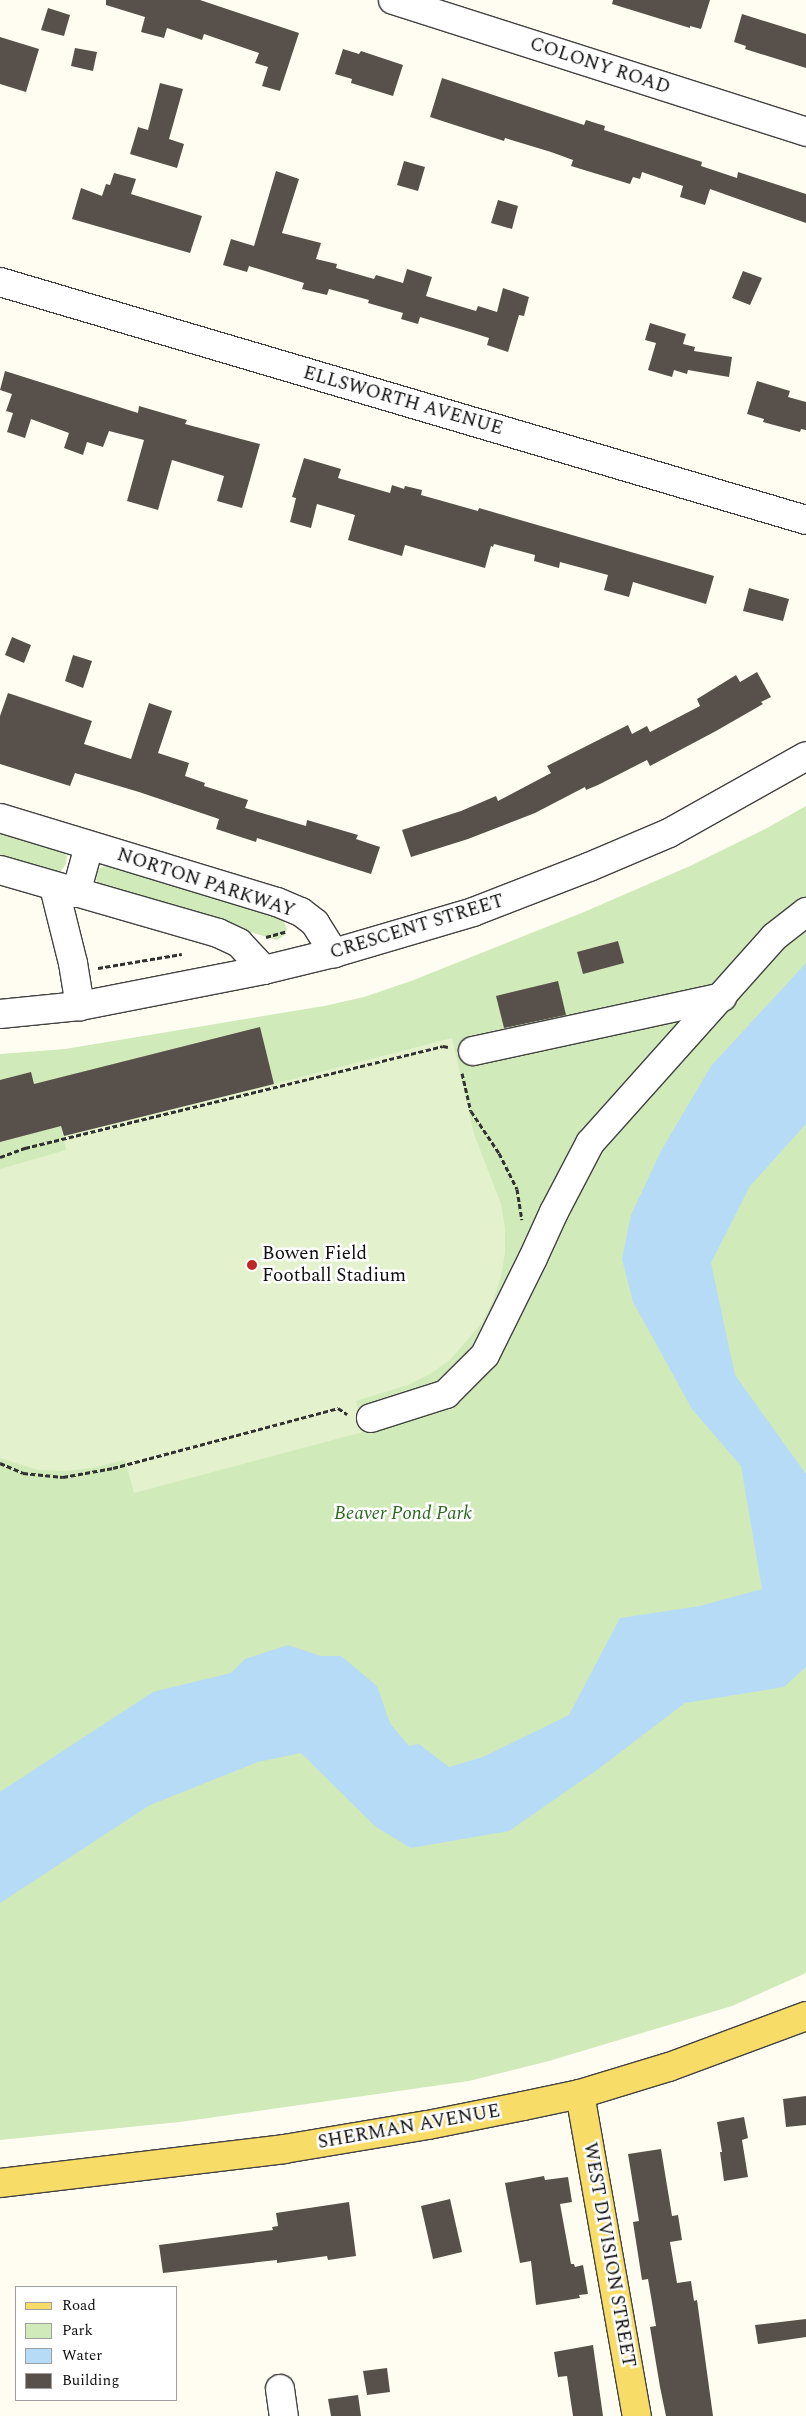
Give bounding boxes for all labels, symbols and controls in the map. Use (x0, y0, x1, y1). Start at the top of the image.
street label: COLONY ROAD (527, 33, 673, 99)
street label: ELLSWORTH AVENUE (300, 362, 506, 440)
street label: NORTON PARKWAY (114, 843, 298, 923)
street label: CRESCENT STREET (327, 890, 507, 964)
place label: Bowen Field Football Stadium (262, 1243, 406, 1287)
marker: Bowen Field Football Stadium (246, 1259, 258, 1271)
park label: Beaver Pond Park (334, 1503, 472, 1525)
street label: SHERMAN AVENUE (316, 2100, 502, 2154)
street label: WEST DIVISION STREET (578, 2141, 640, 2369)
legend (15, 2286, 178, 2401)
text: Road (62, 2294, 96, 2317)
text: Park (62, 2319, 93, 2342)
text: Water (62, 2344, 102, 2367)
text: Building (62, 2369, 119, 2392)

